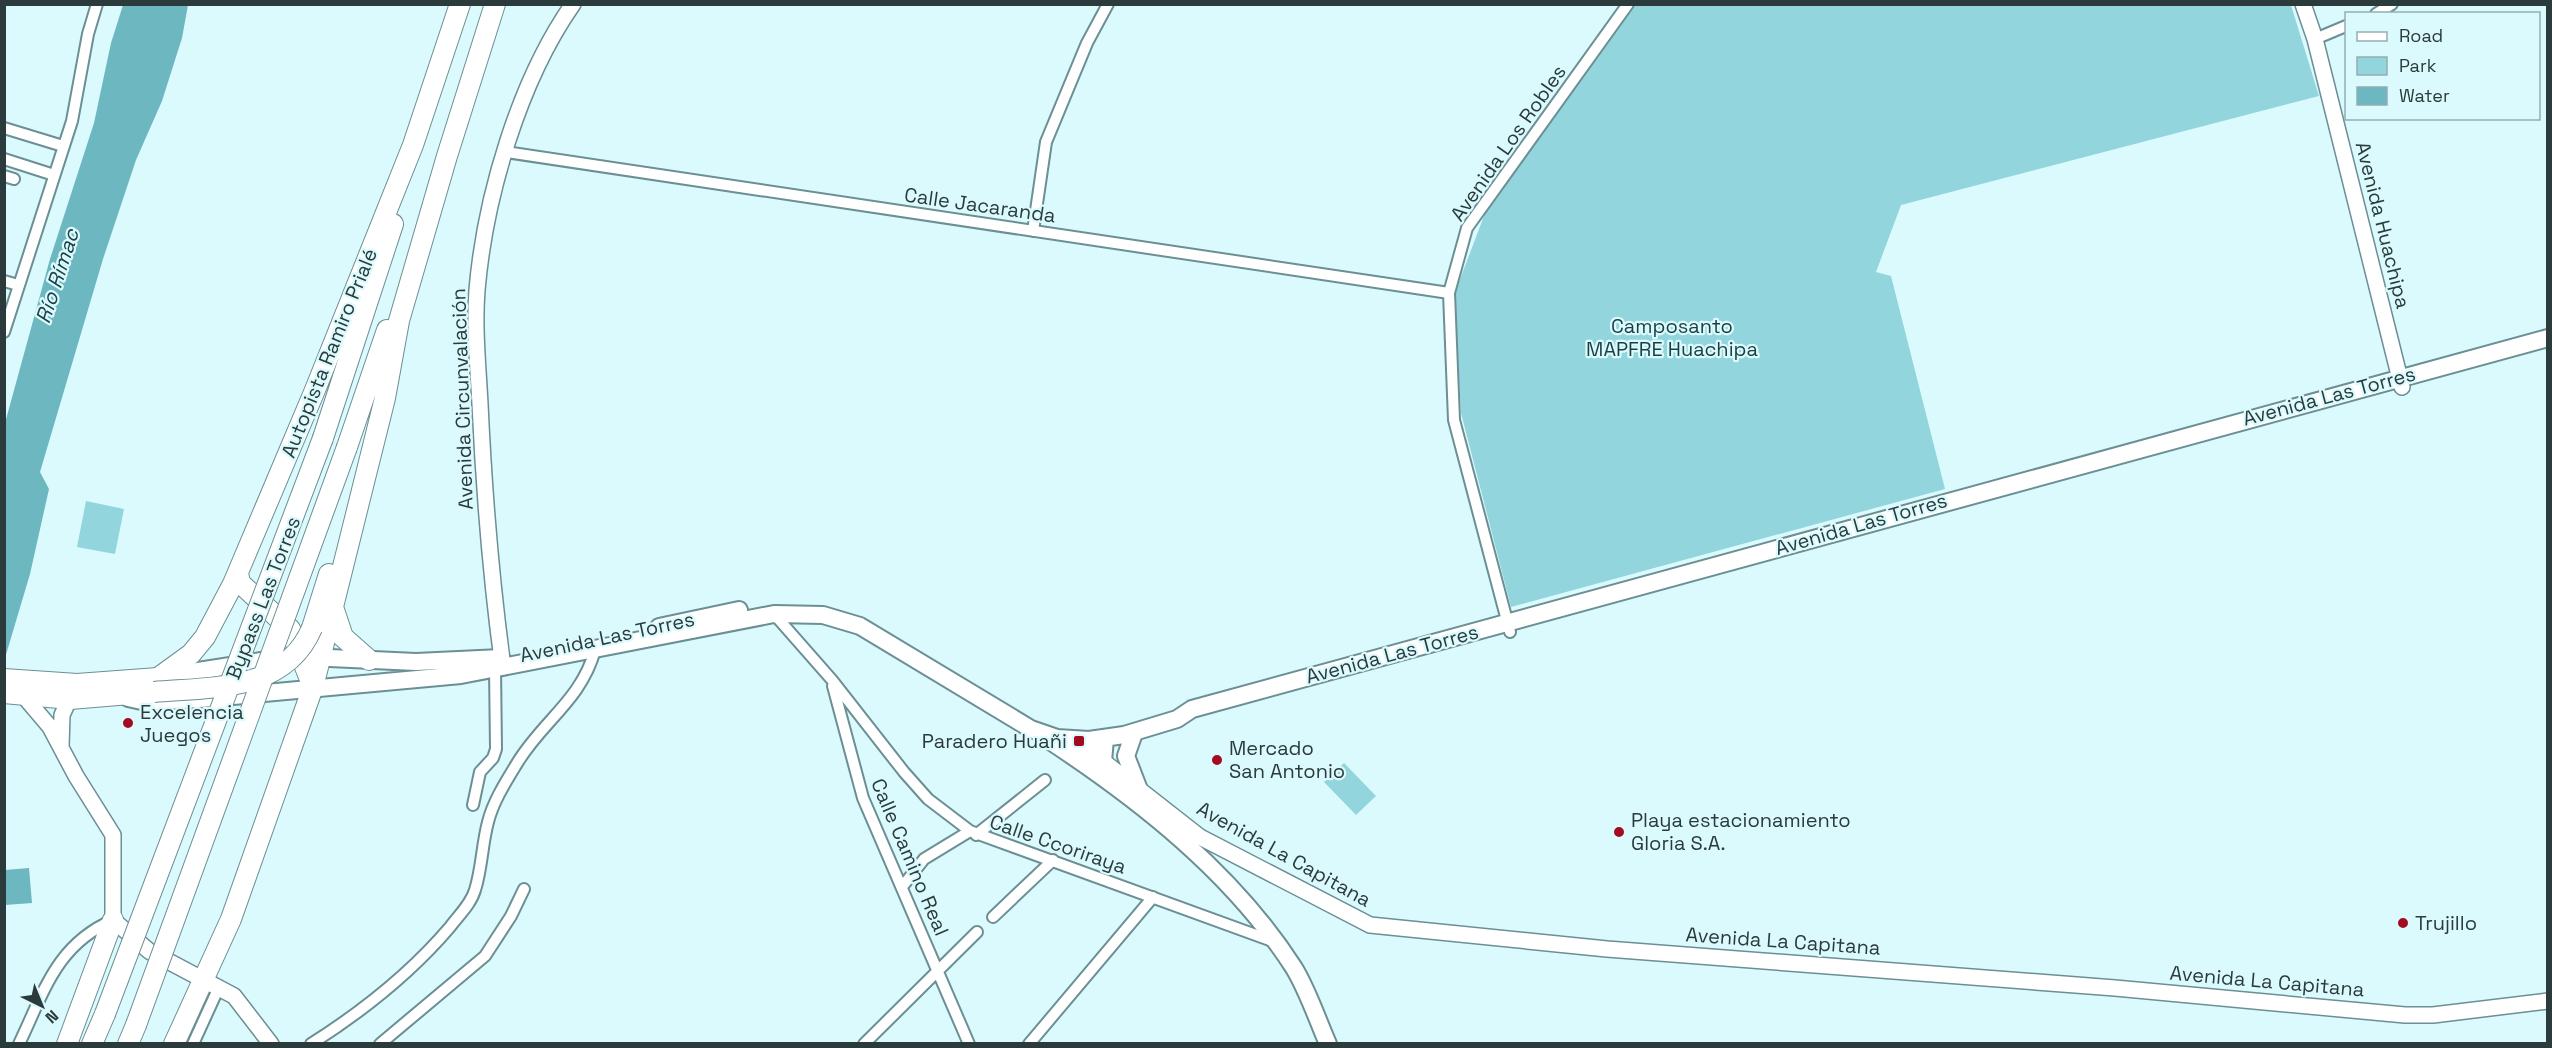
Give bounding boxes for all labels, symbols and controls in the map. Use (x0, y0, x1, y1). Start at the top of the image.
legend (2345, 12, 2540, 120)
text: Road (2399, 24, 2443, 47)
text: Park (2399, 54, 2437, 77)
street label: Avenida Los Robles (1444, 60, 1572, 226)
text: Water (2399, 84, 2450, 107)
street label: Avenida Huachipa (2350, 139, 2416, 311)
street label: Calle Jacaranda (903, 182, 1057, 228)
water label: Río Rímac (29, 224, 85, 327)
street label: Autopista Ramiro Prialé (275, 245, 383, 461)
street label: Avenida Circunvalación (445, 288, 479, 510)
park label: Camposanto MAPFRE Huachipa (1586, 313, 1758, 362)
street label: Avenida Las Torres (2240, 360, 2418, 432)
street label: Avenida Las Torres (1772, 487, 1950, 561)
street label: Bypass Las Torres (220, 513, 306, 683)
street label: Avenida Las Torres (517, 606, 697, 668)
street label: Avenida Las Torres (1303, 618, 1481, 690)
place label: Excelencia Juegos (140, 699, 244, 748)
marker: Excelencia Juegos (121, 716, 135, 730)
place label: Paradero Huañi (922, 728, 1067, 754)
marker: Paradero Huañi (1072, 734, 1086, 748)
place label: Mercado San Antonio (1229, 735, 1345, 784)
marker: Mercado San Antonio (1210, 753, 1224, 767)
street label: Calle Camino Real (865, 775, 955, 939)
street label: Avenida La Capitana (1192, 795, 1376, 913)
place label: Playa estacionamiento Gloria S.A. (1631, 807, 1851, 856)
street label: Calle Ccoriraya (986, 808, 1130, 880)
marker: Playa estacionamiento Gloria S.A. (1612, 825, 1626, 839)
place label: Trujillo (2415, 910, 2477, 936)
marker: Trujillo (2396, 916, 2410, 930)
street label: Avenida La Capitana (1685, 921, 1881, 961)
street label: Avenida La Capitana (2169, 960, 2365, 1002)
north arrow (12, 976, 72, 1036)
text: N (41, 1005, 63, 1028)

